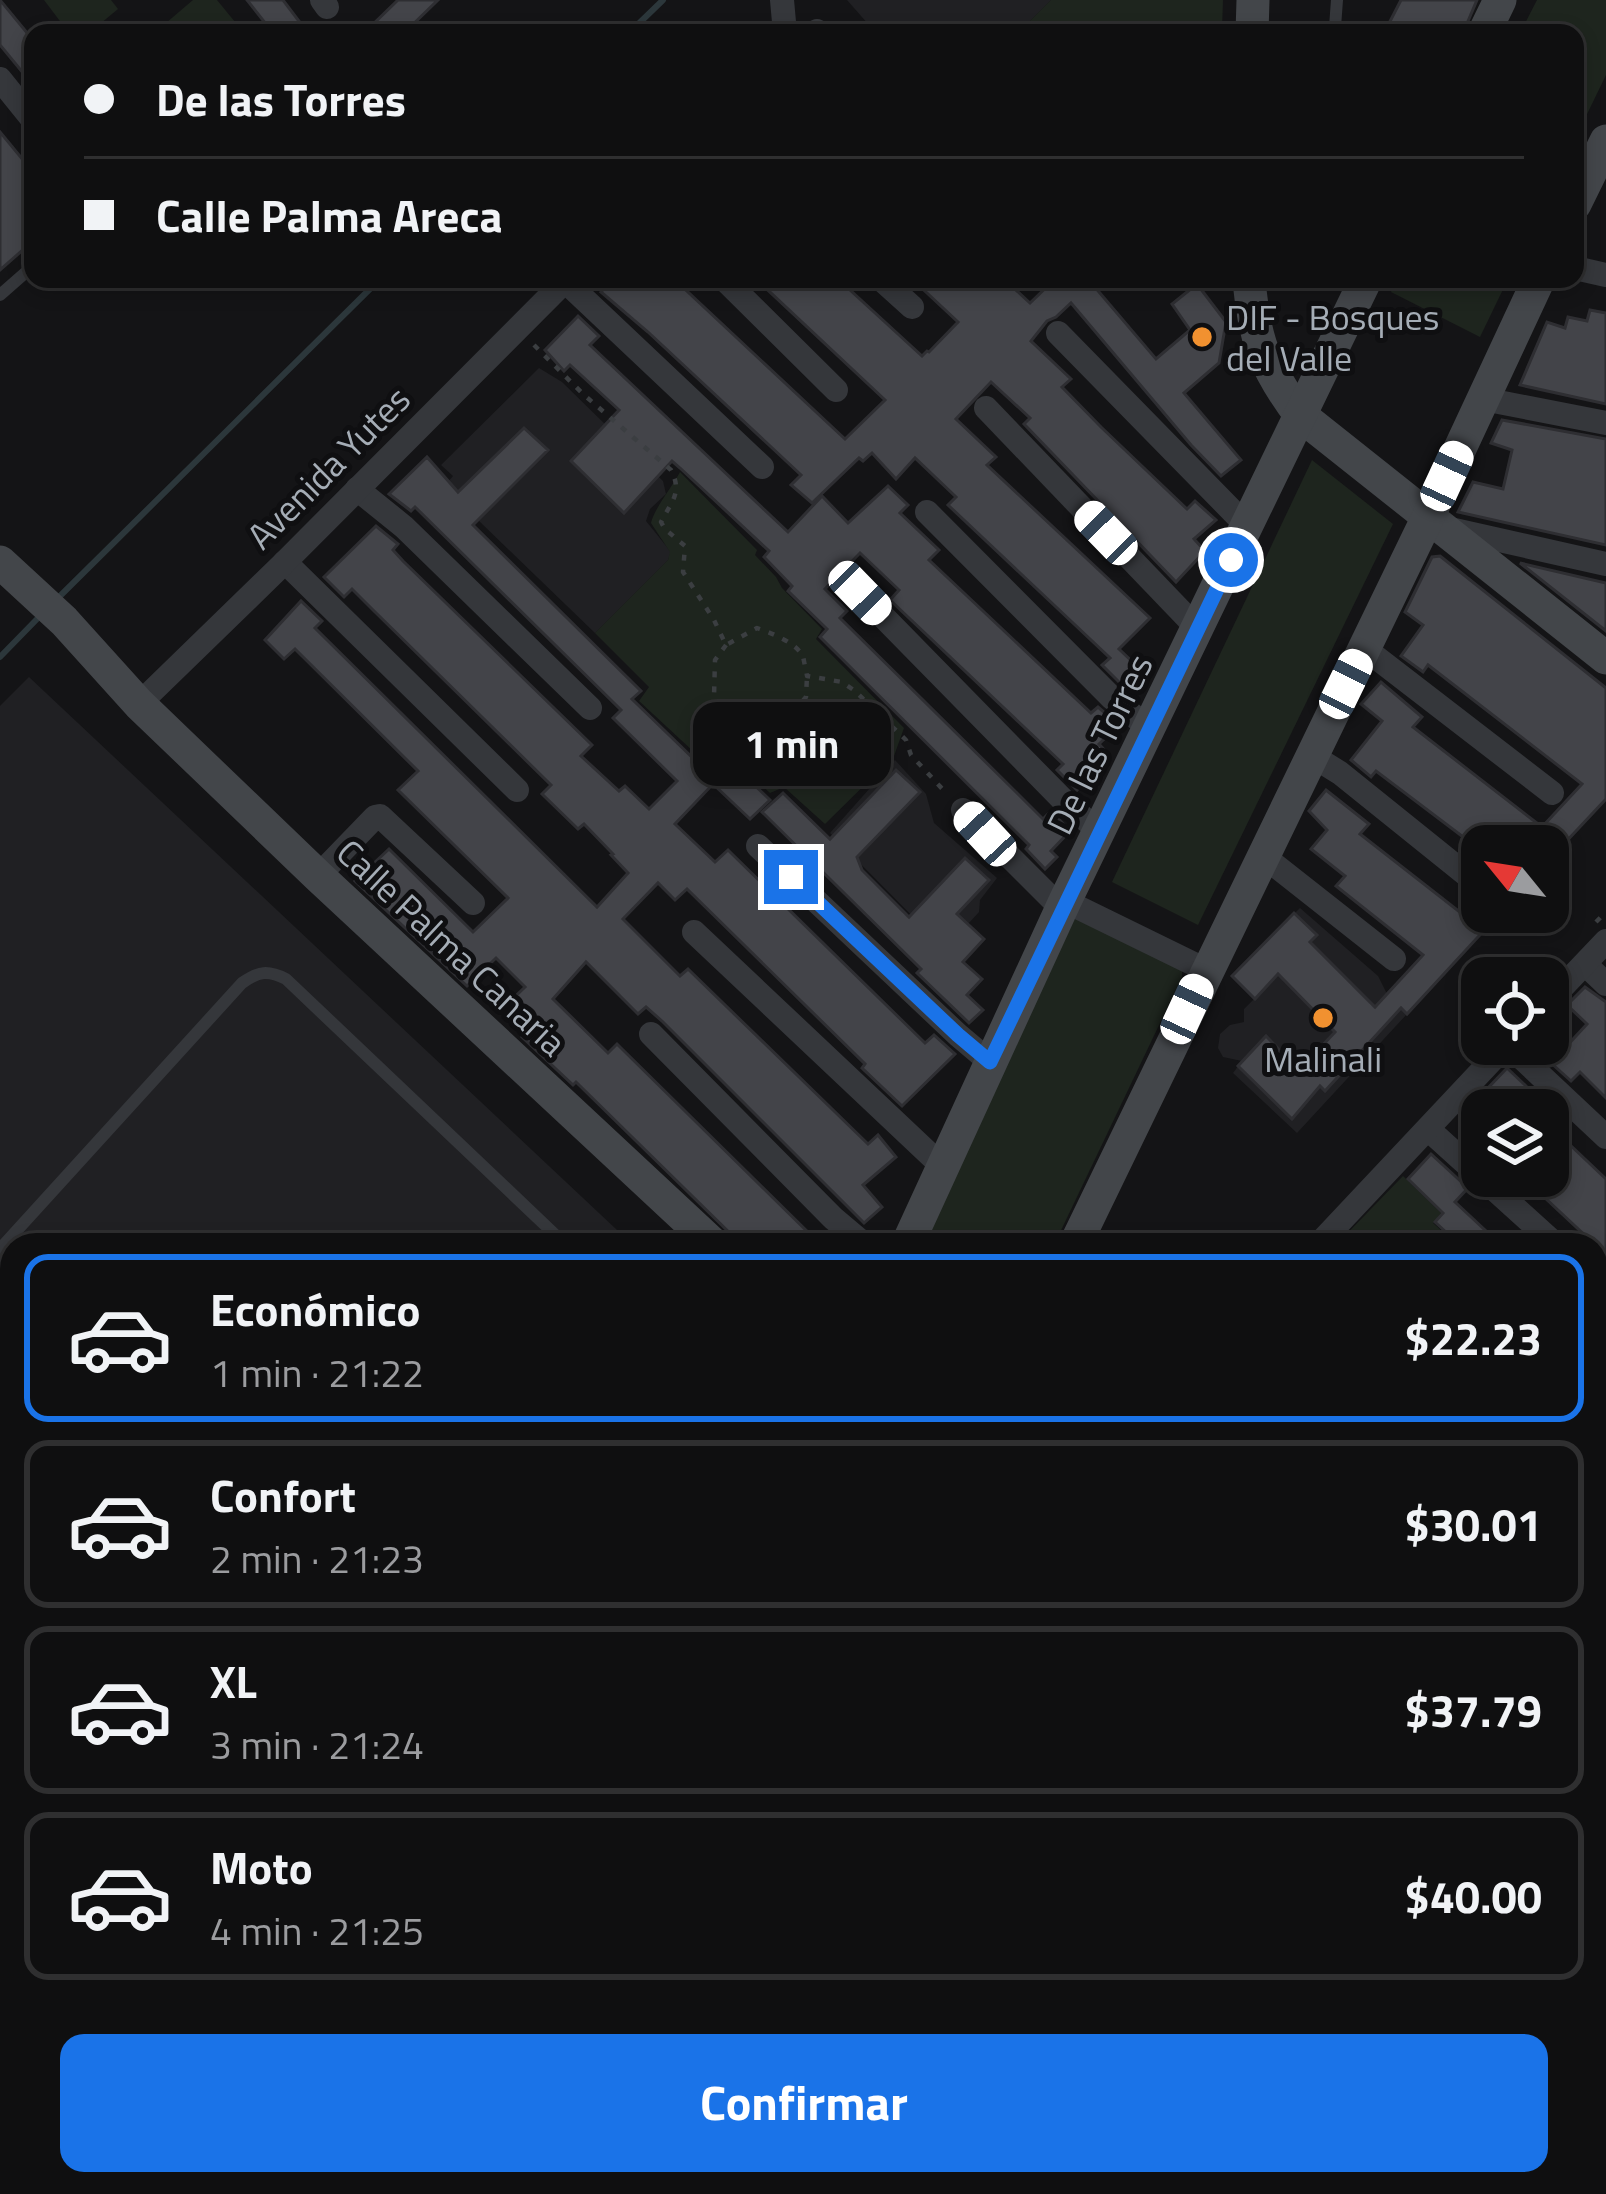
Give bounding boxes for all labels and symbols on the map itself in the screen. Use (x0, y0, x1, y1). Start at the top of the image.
place label: DIF - Bosques del Valle (1226, 289, 1440, 385)
marker: DIF - Bosques del Valle (1189, 324, 1215, 350)
street label: Avenida Yutes (234, 373, 422, 561)
car (1415, 436, 1479, 516)
car (1068, 495, 1144, 571)
route start (1204, 533, 1258, 587)
car (822, 555, 898, 631)
car (1314, 644, 1378, 724)
street label: De las Torres (1032, 645, 1166, 843)
callout: 1 min (692, 703, 890, 787)
car (947, 795, 1023, 873)
north arrow (1461, 825, 1569, 933)
street label: Calle Palma Canaria (325, 826, 579, 1068)
route end (764, 850, 818, 904)
car (1155, 969, 1219, 1049)
marker: Malinali (1310, 1005, 1336, 1031)
place label: Malinali (1264, 1031, 1382, 1086)

